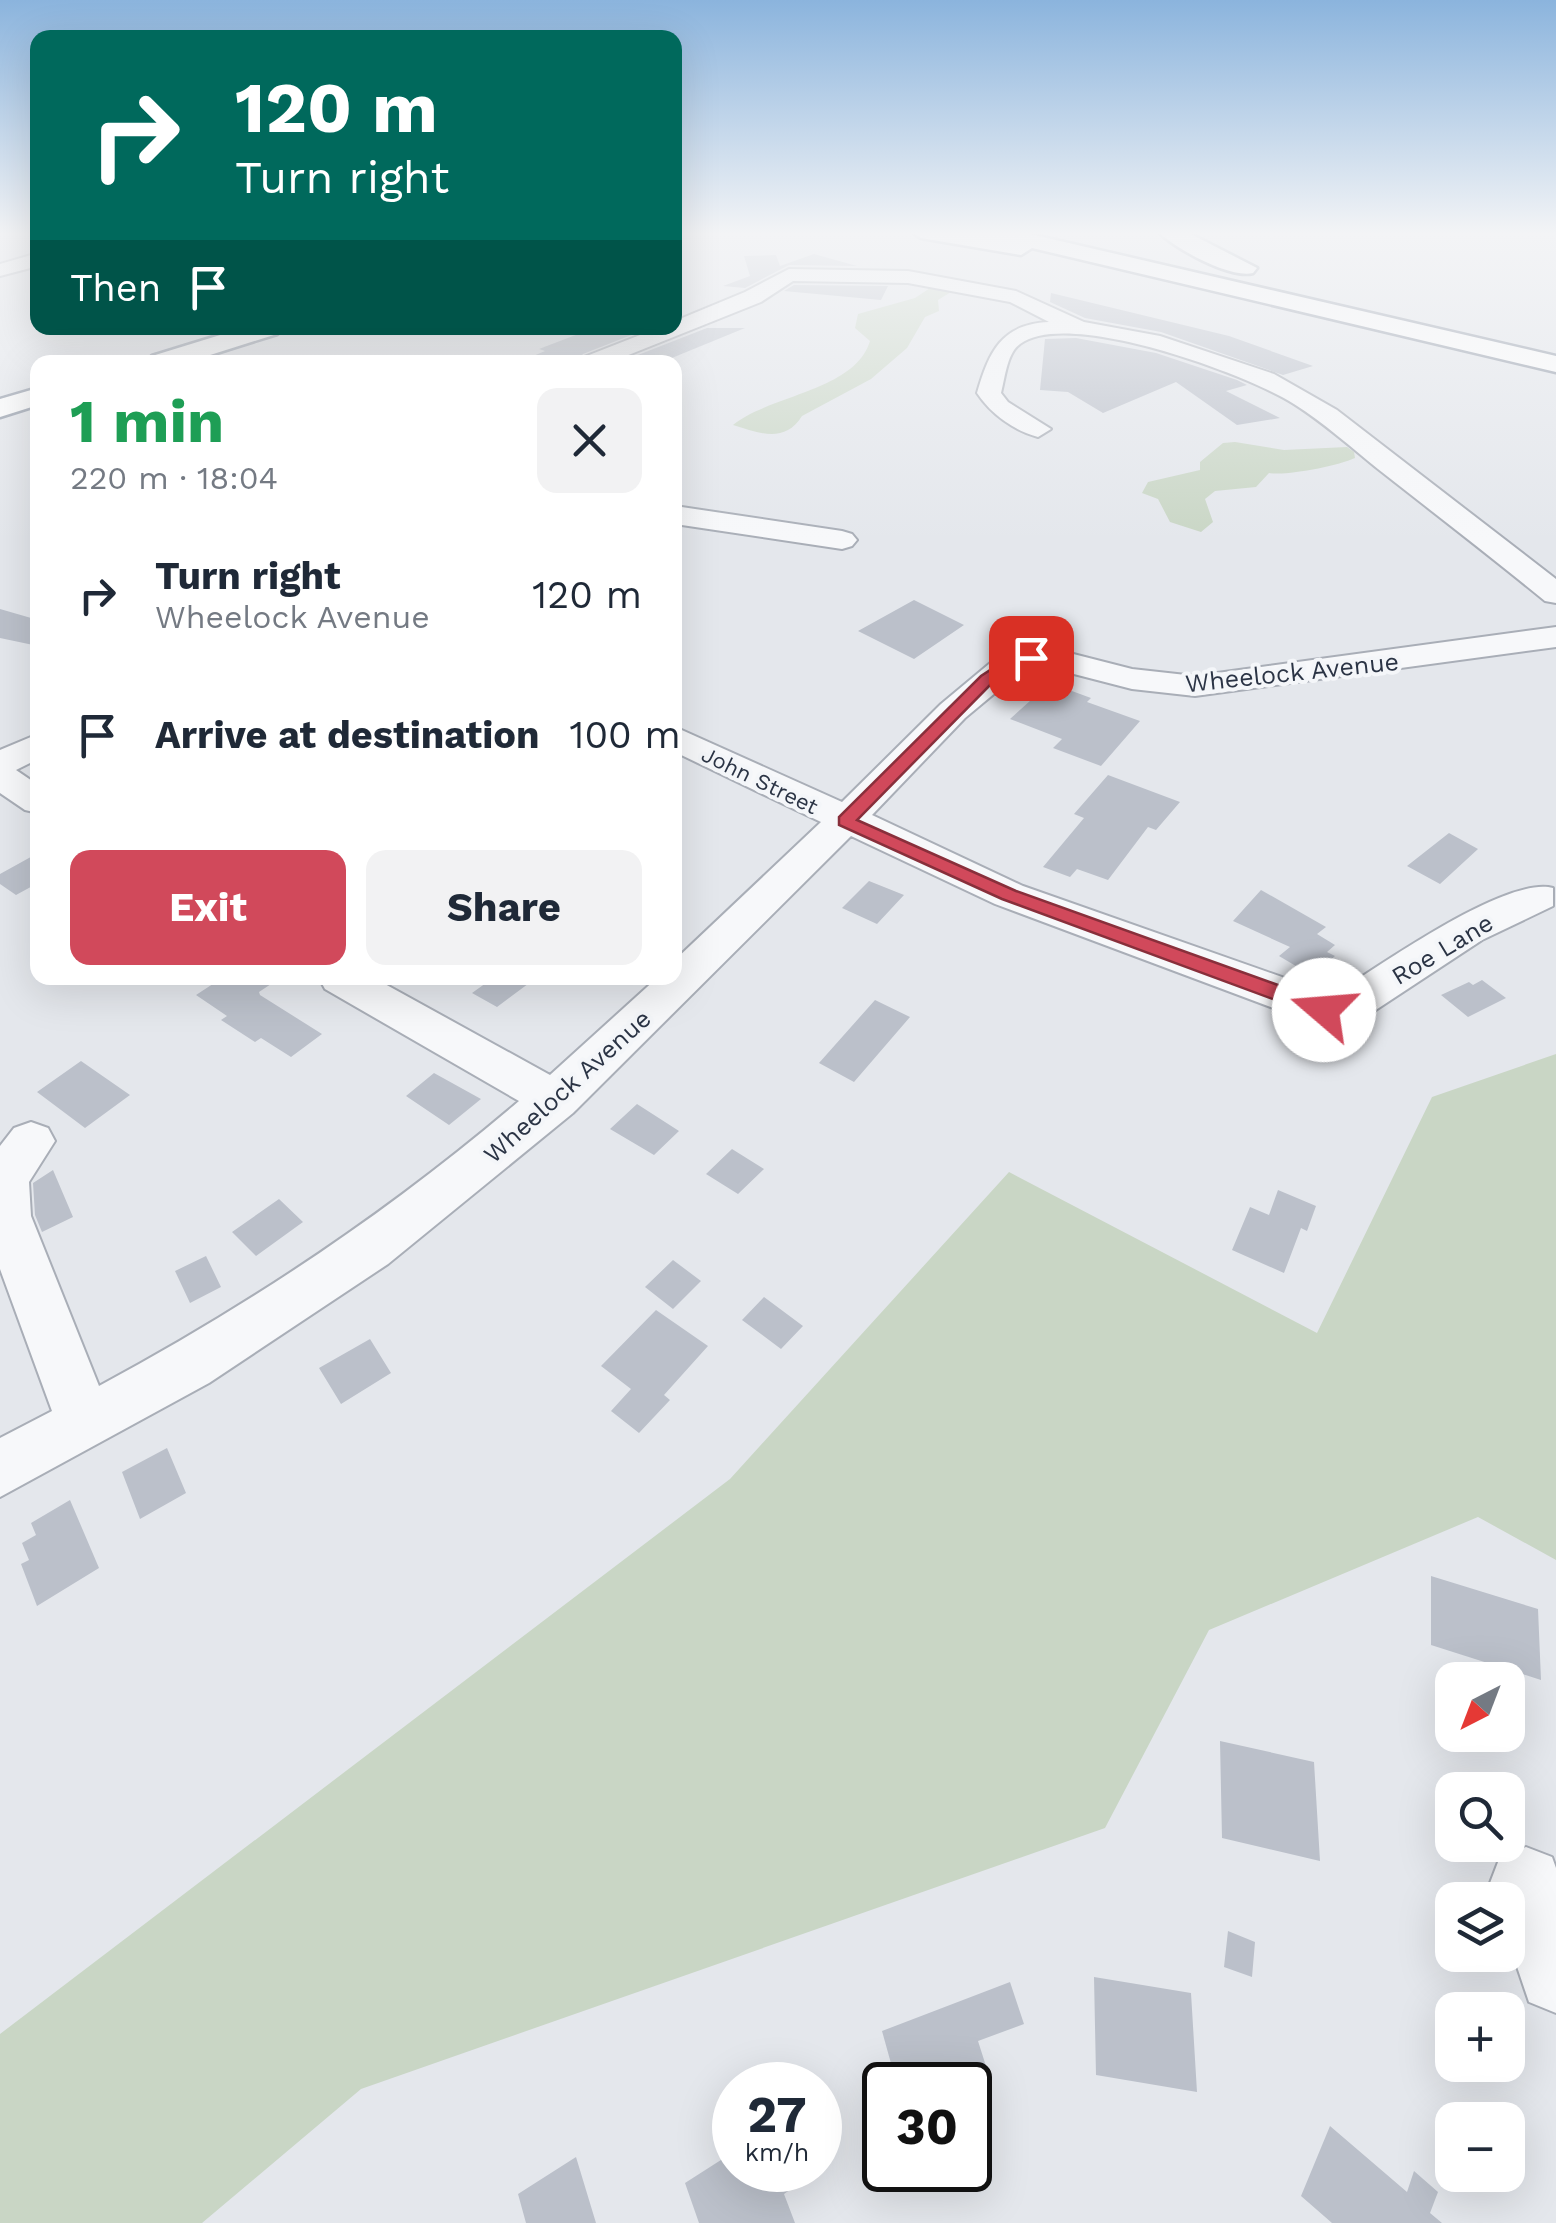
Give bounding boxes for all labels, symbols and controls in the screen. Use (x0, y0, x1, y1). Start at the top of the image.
text: 120 m (235, 67, 438, 149)
icon: right (70, 70, 200, 200)
text: Turn right (235, 151, 449, 204)
icon: arrive (181, 260, 236, 315)
text: Then (70, 266, 161, 310)
text: 1 min (70, 386, 224, 457)
button: close (537, 388, 642, 493)
text: 220 m · 18:04 (70, 459, 278, 497)
text: Turn right (155, 554, 341, 598)
icon: right (70, 568, 125, 623)
text: 120 m (532, 573, 642, 617)
text: Wheelock Avenue (155, 598, 430, 636)
pin (989, 616, 1074, 701)
icon: arrive (1004, 631, 1059, 686)
street label: Wheelock Avenue (1184, 647, 1400, 698)
icon: arrive (70, 708, 125, 763)
text: Arrive at destination (155, 713, 540, 757)
text: 100 m (570, 713, 681, 757)
street label: John Street (697, 742, 822, 819)
button: Exit (70, 850, 346, 965)
button: Share (366, 850, 642, 965)
street label: Roe Lane (1386, 908, 1498, 991)
position arrow (1272, 958, 1376, 1062)
street label: Wheelock Avenue (478, 1004, 657, 1169)
north arrow (1435, 1662, 1525, 1752)
map controls (1435, 1662, 1525, 2192)
button: search (1435, 1772, 1525, 1862)
button: layers (1435, 1882, 1525, 1972)
button: + (1435, 1992, 1525, 2082)
speed limit sign: 30 (862, 2062, 992, 2192)
text: 27 (747, 2085, 807, 2144)
button: − (1435, 2102, 1525, 2192)
text: km/h (745, 2138, 809, 2167)

